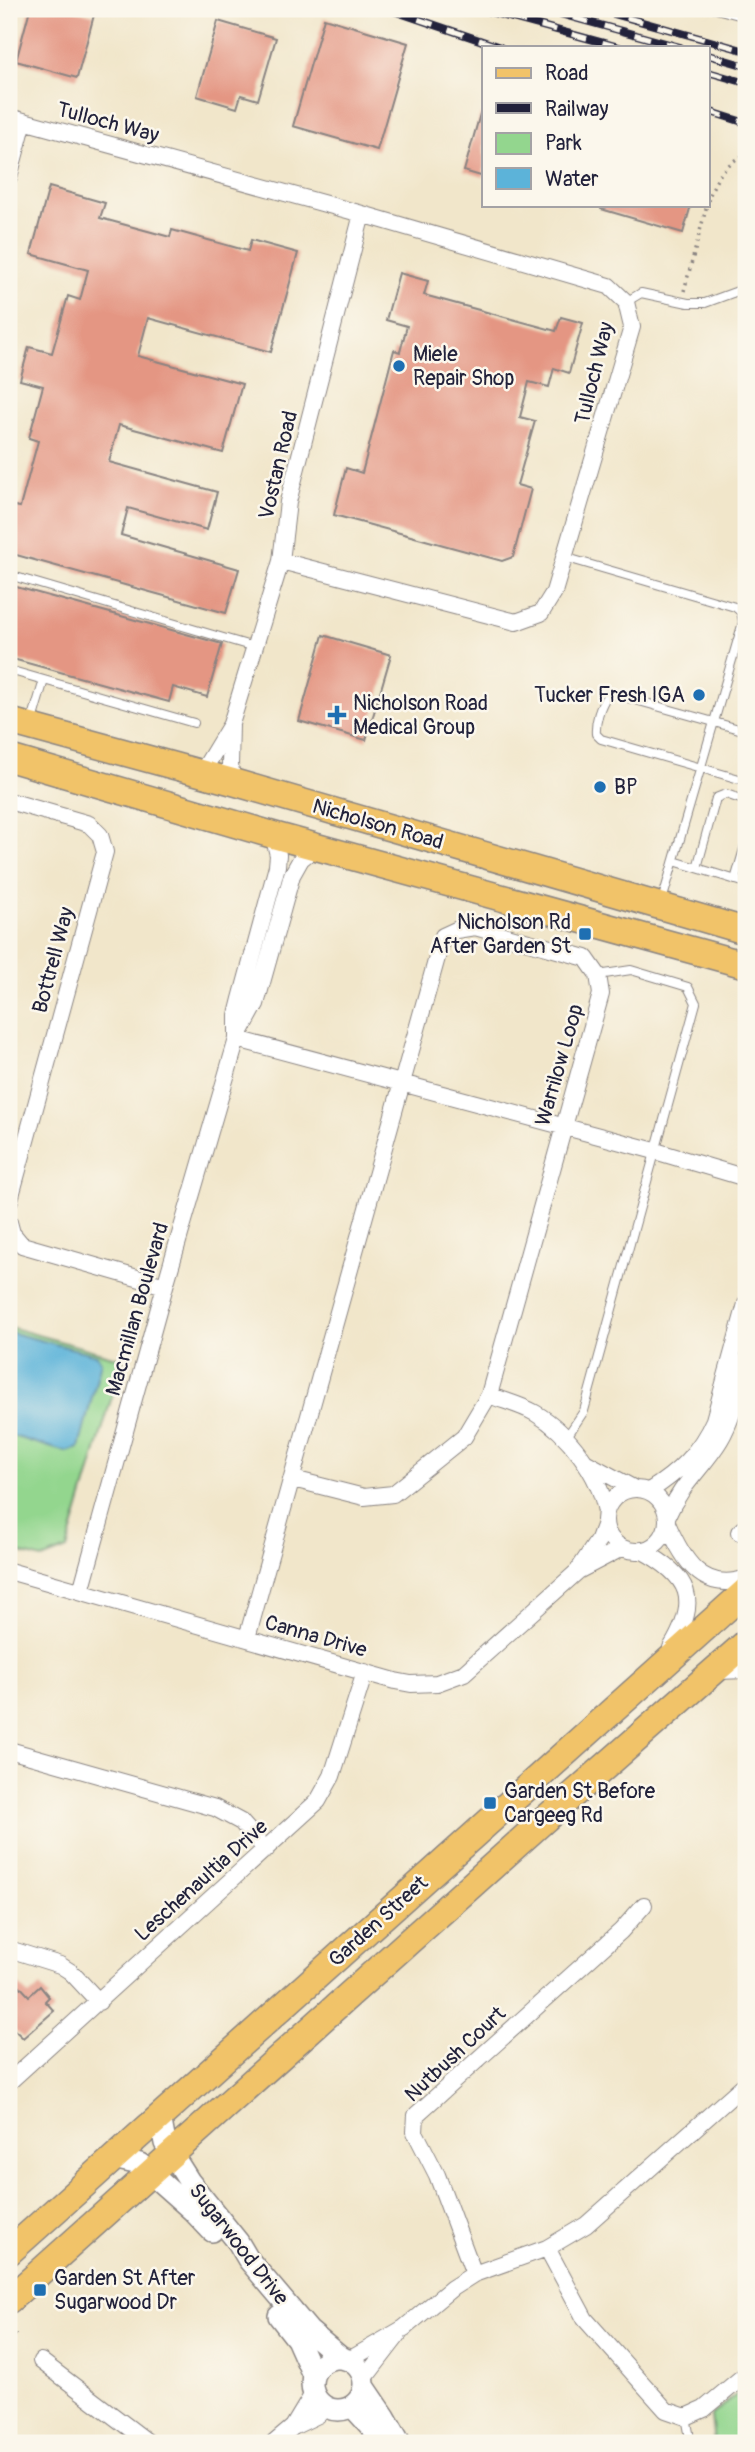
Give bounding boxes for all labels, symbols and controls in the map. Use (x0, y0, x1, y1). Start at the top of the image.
legend (482, 46, 710, 206)
text: Road (545, 60, 589, 87)
street label: Tulloch Way (54, 96, 162, 149)
text: Railway (545, 96, 609, 123)
text: Park (545, 130, 582, 157)
text: Water (545, 166, 599, 193)
street label: Tulloch Way (569, 319, 620, 427)
place label: Miele Repair Shop (413, 341, 515, 392)
marker: Miele Repair Shop (391, 358, 407, 374)
street label: Vostan Road (253, 408, 304, 522)
place label: Tucker Fresh IGA (534, 682, 685, 709)
marker: Tucker Fresh IGA (691, 687, 707, 703)
place label: Nicholson Road Medical Group (353, 690, 488, 741)
marker: Nicholson Road Medical Group (327, 705, 347, 725)
place label: BP (614, 774, 637, 801)
marker: BP (592, 779, 608, 795)
street label: Nicholson Road (309, 793, 447, 856)
street label: Bottrell Way (26, 904, 81, 1016)
place label: Nicholson Rd After Garden St (430, 909, 572, 960)
marker: Nicholson Rd After Garden St (577, 926, 593, 942)
street label: Warrilow Loop (529, 1001, 590, 1129)
street label: Macmillan Boulevard (100, 1219, 175, 1399)
street label: Canna Drive (262, 1609, 371, 1664)
place label: Garden St Before Cargeeg Rd (504, 1778, 656, 1829)
marker: Garden St Before Cargeeg Rd (482, 1795, 498, 1811)
street label: Leschenaultia Drive (129, 1813, 274, 1947)
street label: Garden Street (323, 1869, 434, 1973)
street label: Nutbush Court (399, 2000, 512, 2108)
street label: Sugarwood Drive (183, 2178, 295, 2311)
place label: Garden St After Sugarwood Dr (54, 2265, 196, 2316)
marker: Garden St After Sugarwood Dr (32, 2282, 48, 2298)

